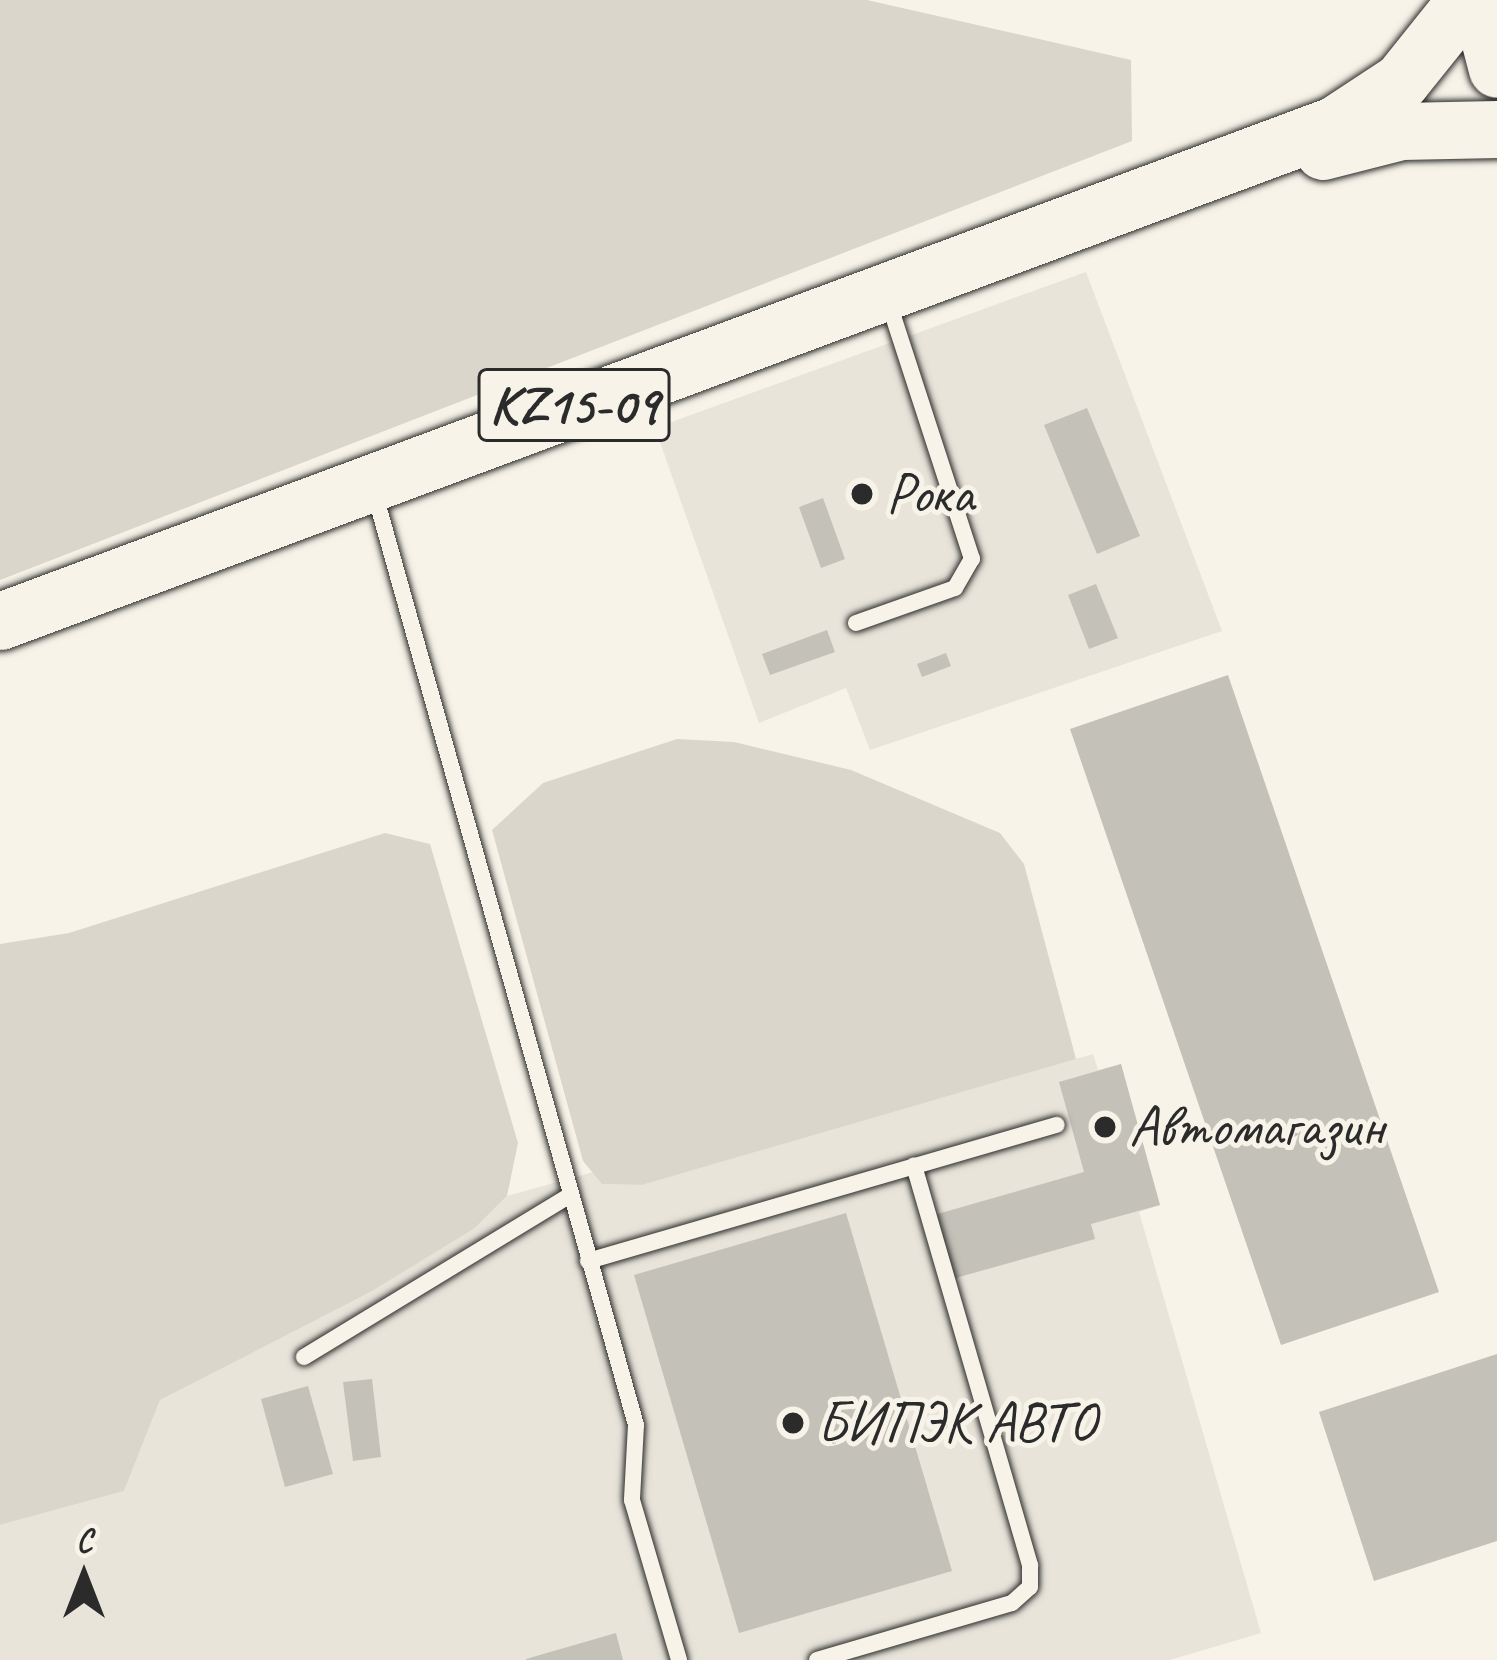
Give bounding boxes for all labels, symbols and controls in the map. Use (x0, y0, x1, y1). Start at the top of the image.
road number: KZ15-09 (475, 357, 673, 453)
place label: Рока (886, 460, 973, 528)
marker: Рока (849, 481, 875, 507)
place label: Автомагазин (1129, 1093, 1384, 1161)
marker: Автомагазин (1092, 1114, 1118, 1140)
place label: БИПЭК АВТО (817, 1389, 1098, 1457)
marker: БИПЭК АВТО (780, 1410, 806, 1436)
north arrow (24, 1516, 144, 1636)
text: С (76, 1519, 92, 1561)

